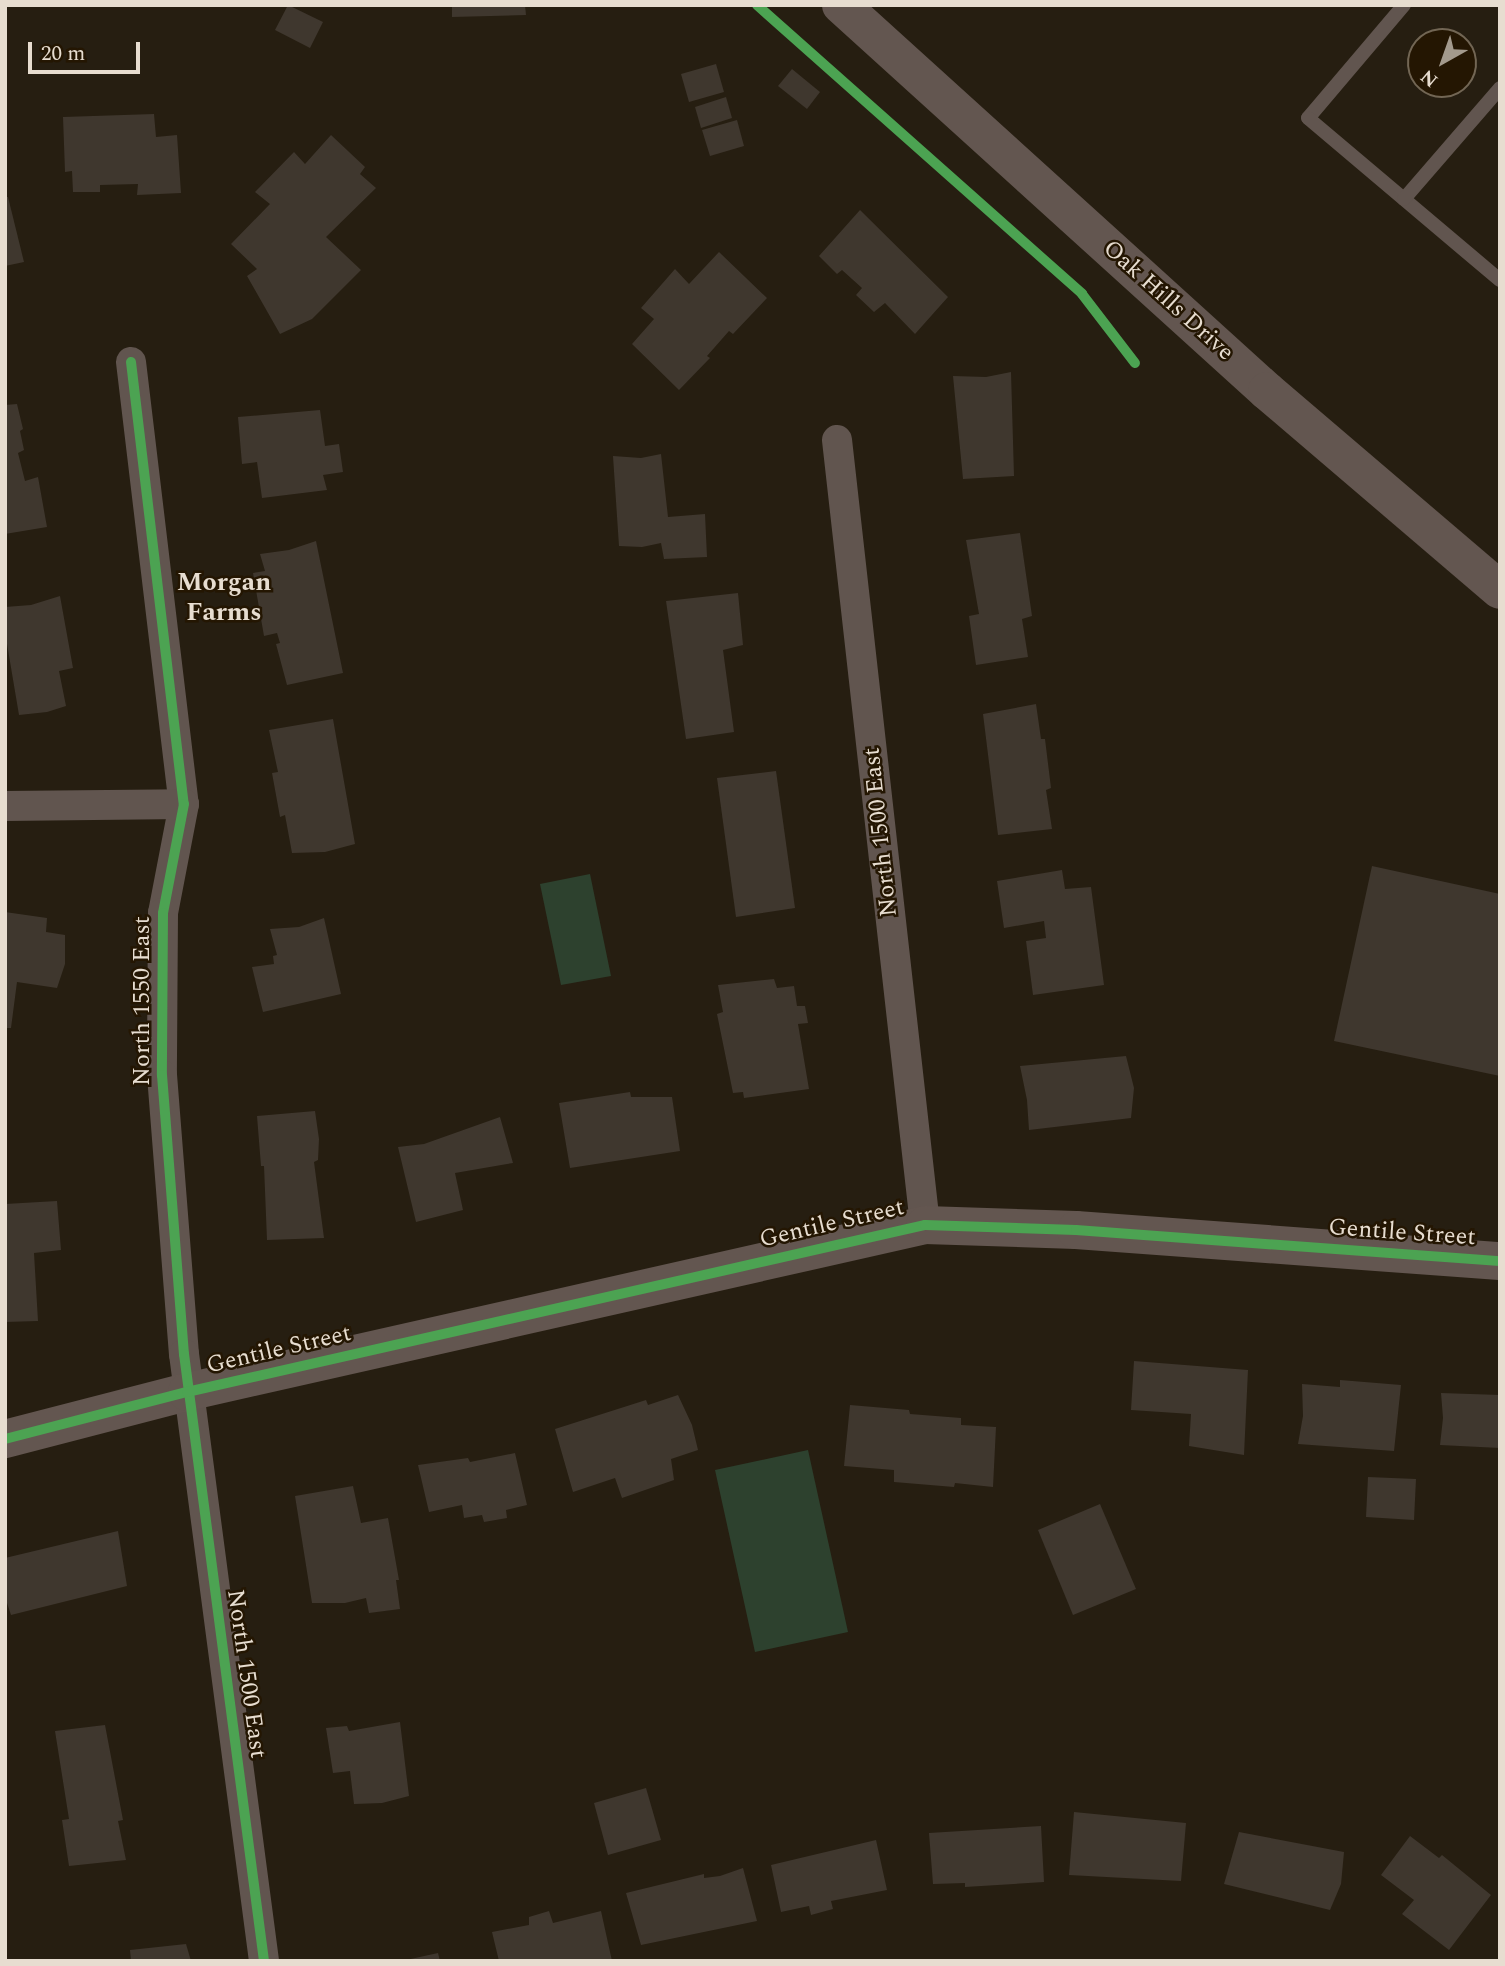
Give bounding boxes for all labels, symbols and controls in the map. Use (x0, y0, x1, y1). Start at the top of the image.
scale bar (32, 28, 144, 72)
north arrow (1407, 28, 1477, 98)
text: 20 m (41, 38, 85, 70)
text: N (1414, 62, 1445, 94)
street label: Oak Hills Drive (1096, 235, 1240, 367)
district label: Morgan Farms (177, 567, 271, 628)
street label: North 1500 East (858, 746, 904, 918)
street label: North 1550 East (129, 916, 157, 1086)
street label: Gentile Street (757, 1193, 907, 1255)
street label: Gentile Street (1327, 1213, 1477, 1253)
street label: Gentile Street (204, 1319, 354, 1381)
street label: North 1500 East (220, 1588, 272, 1760)

